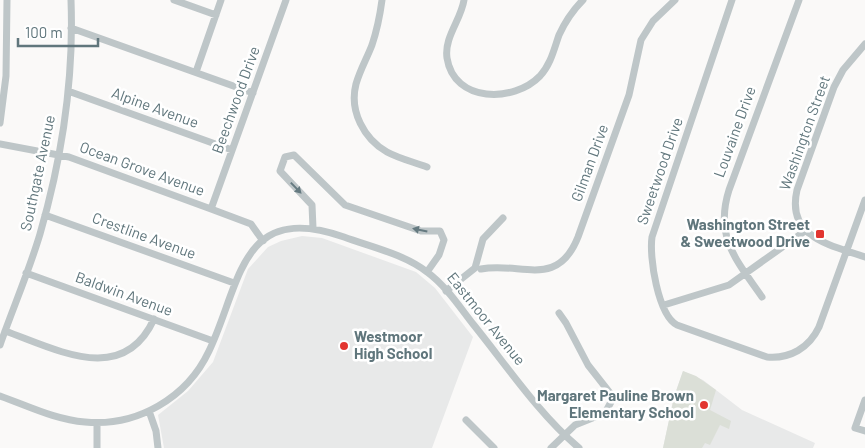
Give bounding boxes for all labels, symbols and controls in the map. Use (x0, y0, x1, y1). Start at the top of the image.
scale bar (18, 15, 98, 47)
text: 100 m (25, 23, 63, 41)
street label: Beechwood Drive (207, 44, 263, 156)
street label: Washington Street (775, 73, 833, 192)
street label: Alpine Avenue (109, 83, 201, 131)
street label: Louvaine Drive (709, 84, 759, 180)
street label: Southgate Avenue (16, 113, 58, 232)
street label: Sweetwood Drive (632, 115, 686, 227)
street label: Gilman Drive (567, 121, 611, 204)
street label: Ocean Grove Avenue (77, 137, 207, 199)
one-way arrow (290, 182, 302, 194)
street label: Crestline Avenue (90, 208, 199, 262)
place label: Washington Street & Sweetwood Drive (681, 215, 810, 250)
one-way arrow (411, 225, 427, 233)
marker: Washington Street & Sweetwood Drive (814, 228, 826, 240)
street label: Baldwin Avenue (73, 267, 175, 319)
street label: Eastmoor Avenue (444, 268, 530, 368)
place label: Westmoor High School (354, 327, 432, 362)
marker: Westmoor High School (338, 340, 350, 352)
place label: Margaret Pauline Brown Elementary School (537, 386, 694, 421)
marker: Margaret Pauline Brown Elementary School (698, 399, 710, 411)

